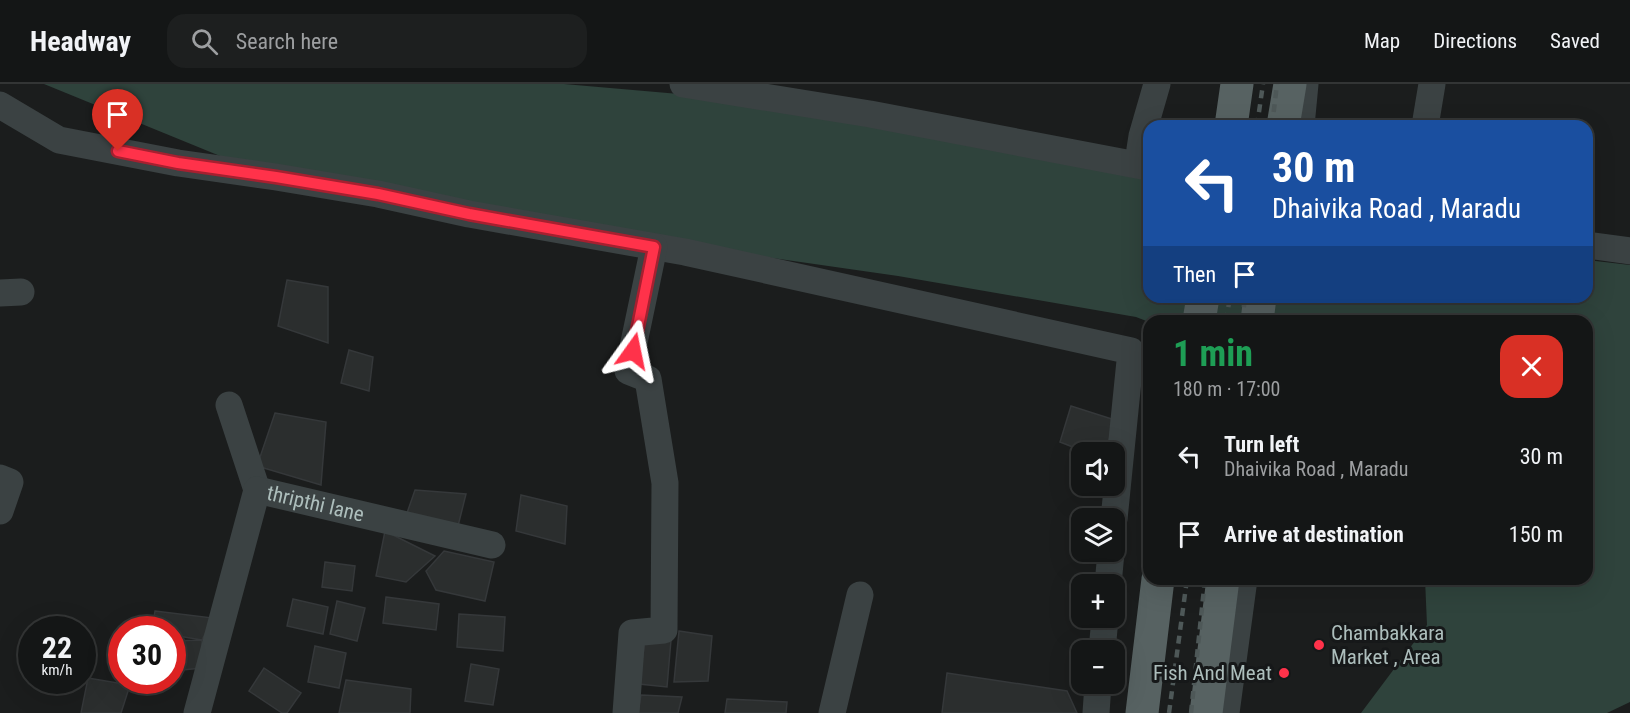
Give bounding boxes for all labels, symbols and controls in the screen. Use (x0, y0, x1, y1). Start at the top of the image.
search box (167, 14, 587, 68)
text: Headway (30, 25, 131, 58)
icon: search (188, 25, 221, 58)
text: Search here (236, 29, 338, 54)
text: Map (1364, 29, 1400, 53)
text: Directions (1433, 29, 1517, 53)
text: Saved (1550, 29, 1600, 53)
pin (92, 89, 143, 151)
icon: arrive (101, 98, 134, 131)
text: 30 m (1272, 143, 1355, 192)
icon: left (1173, 144, 1251, 222)
text: Dhaivika Road , Maradu (1272, 193, 1521, 225)
icon: arrive (1228, 258, 1261, 291)
text: Then (1173, 262, 1216, 287)
position arrow (601, 319, 665, 383)
text: 1 min (1173, 333, 1253, 375)
button: close (1500, 335, 1563, 398)
text: 180 m · 17:00 (1173, 377, 1280, 401)
text: Turn left (1224, 432, 1299, 457)
icon: left (1173, 440, 1206, 473)
map controls (1071, 442, 1125, 694)
button: sound (1071, 442, 1125, 496)
text: 30 m (1520, 444, 1563, 469)
text: Dhaivika Road , Maradu (1224, 457, 1408, 481)
street label: thripthi lane (265, 481, 366, 527)
button: layers (1071, 508, 1125, 562)
icon: arrive (1173, 518, 1206, 551)
text: Arrive at destination (1224, 522, 1404, 547)
text: 150 m (1509, 522, 1563, 547)
button: + (1071, 574, 1125, 628)
speed limit sign: 30 (108, 616, 186, 694)
place label: Chambakkara Market , Area (1331, 621, 1444, 669)
text: 22 (42, 630, 72, 665)
marker: Chambakkara Market , Area (1312, 638, 1326, 652)
button: − (1071, 640, 1125, 694)
text: km/h (42, 661, 72, 679)
place label: Fish And Meat (1153, 661, 1272, 685)
marker: Fish And Meat (1277, 666, 1291, 680)

